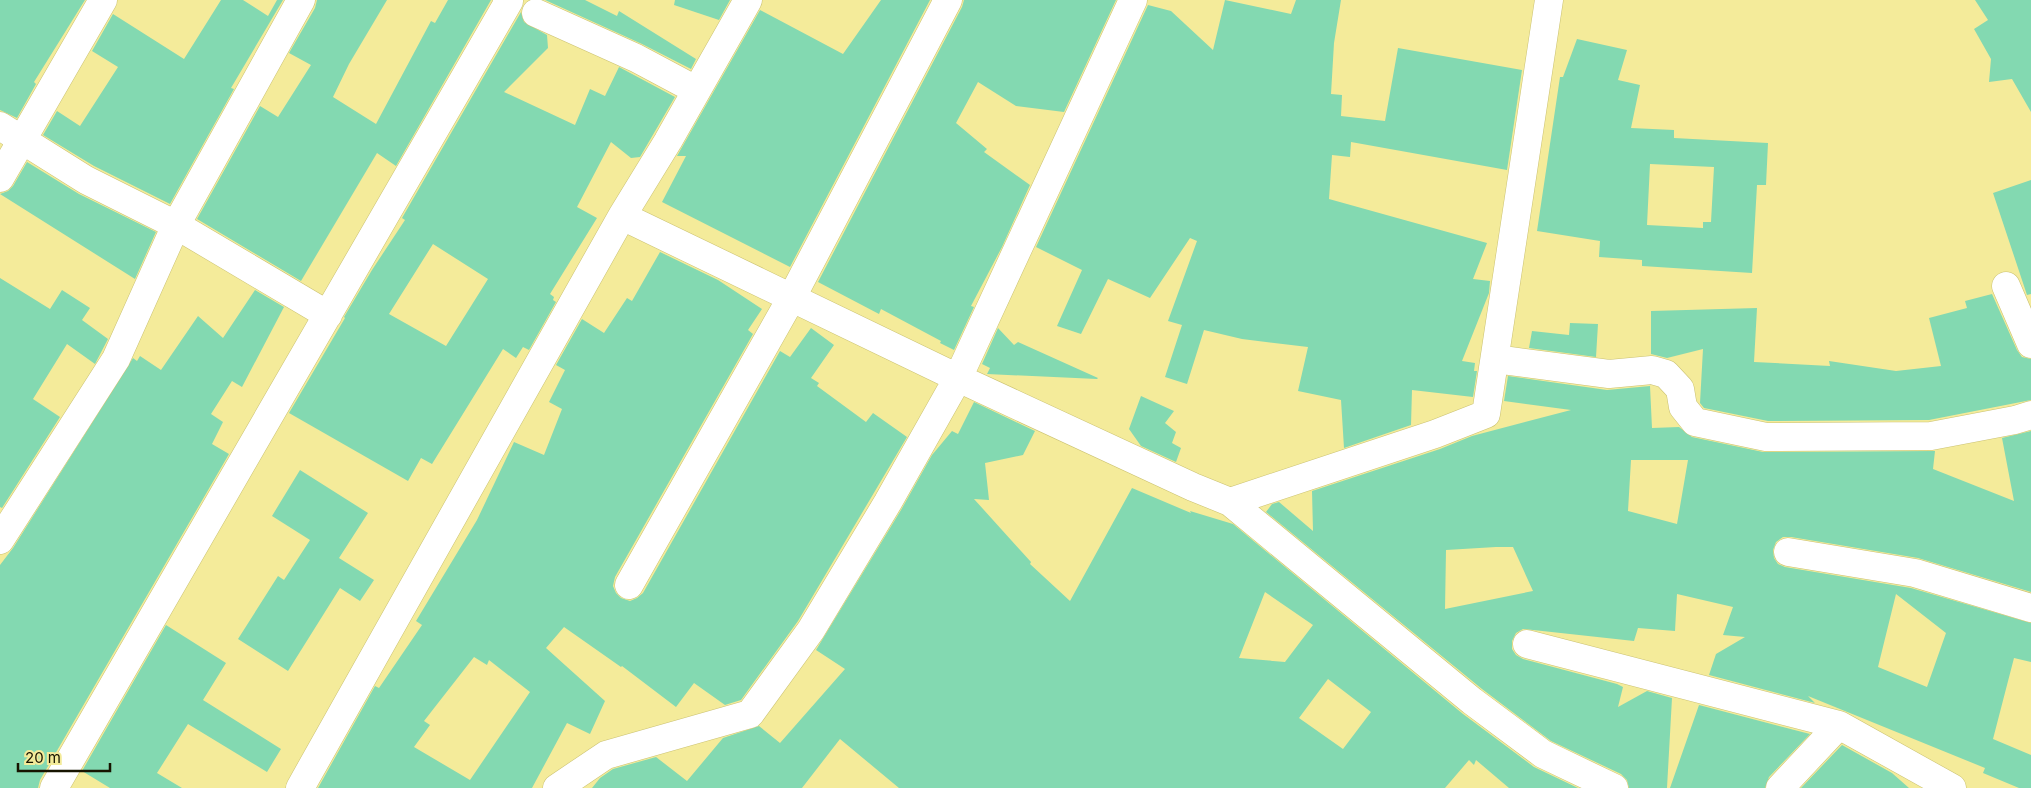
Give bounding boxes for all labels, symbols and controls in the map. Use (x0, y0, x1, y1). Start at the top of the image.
scale bar (18, 740, 110, 772)
text: 20 m (25, 748, 61, 767)

